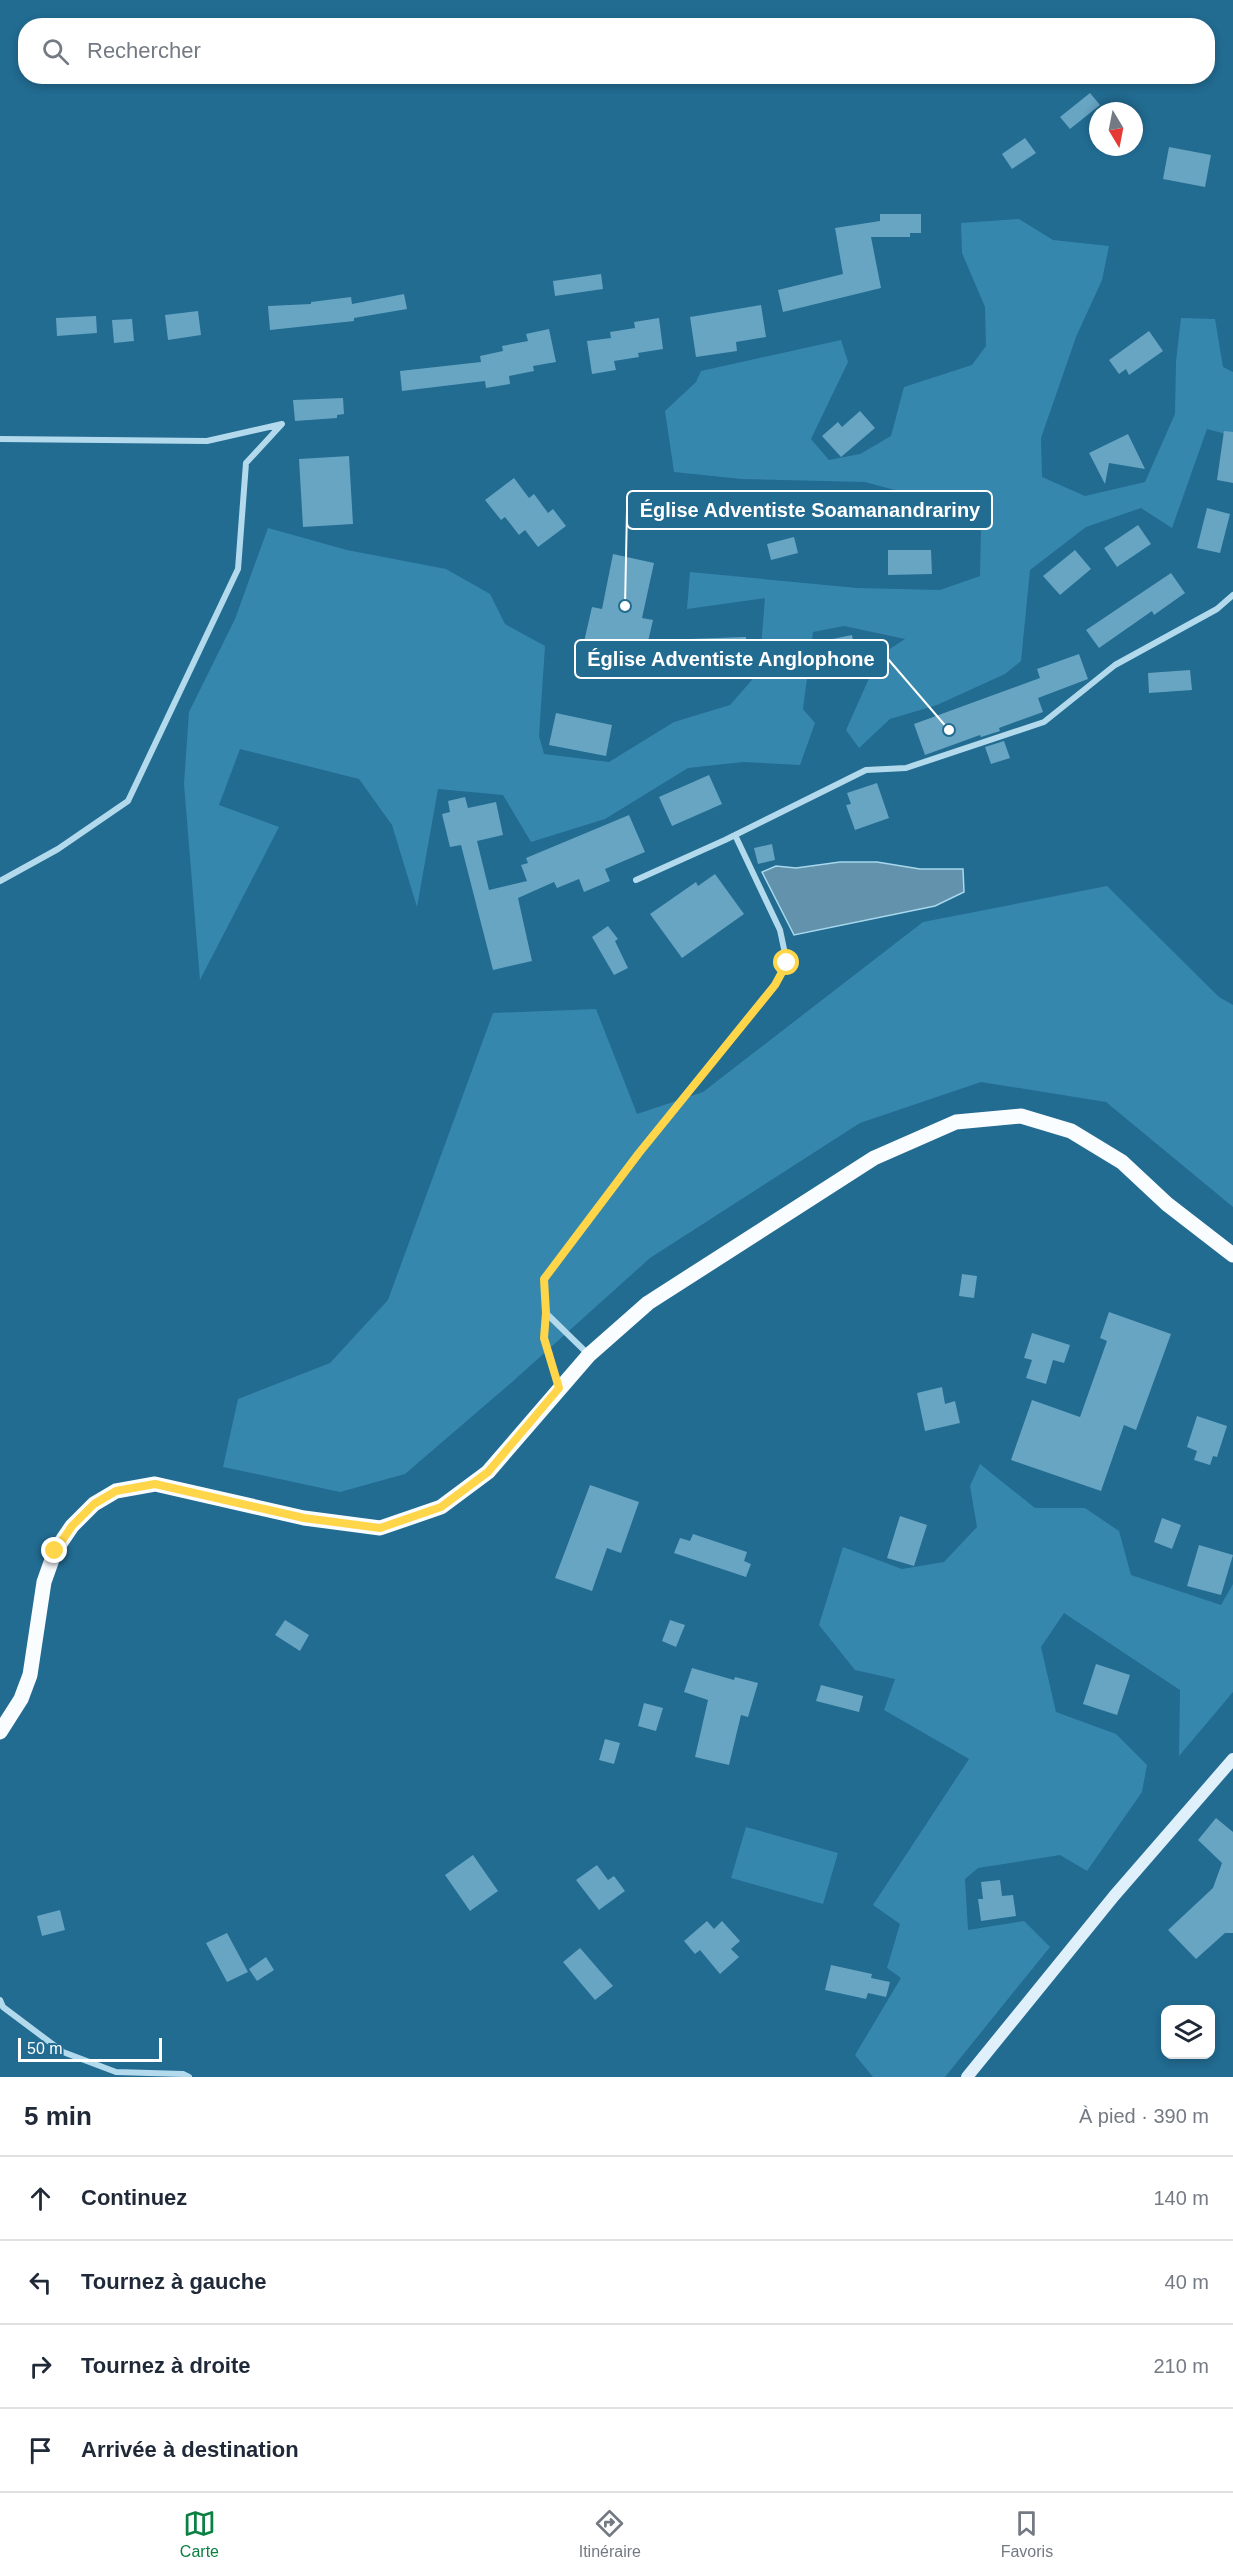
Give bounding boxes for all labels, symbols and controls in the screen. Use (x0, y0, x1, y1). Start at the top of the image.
search box (18, 18, 1215, 84)
icon: search (39, 35, 72, 68)
text: Rechercher (87, 38, 201, 63)
north arrow (1089, 102, 1143, 156)
callout: Église Adventiste Soamanandrariny (627, 491, 992, 529)
text: Église Adventiste Soamanandrariny (640, 499, 981, 521)
callout: Église Adventiste Anglophone (575, 640, 888, 678)
text: Église Adventiste Anglophone (587, 648, 875, 670)
route start (773, 949, 799, 975)
route end (41, 1537, 67, 1563)
map controls (1161, 2005, 1215, 2059)
button: layers (1161, 2005, 1215, 2059)
scale bar (18, 2035, 162, 2062)
text: 50 m (27, 2040, 63, 2057)
text: 5 min (24, 2101, 92, 2131)
text: À pied · 390 m (1079, 2105, 1209, 2127)
icon: ahead (24, 2182, 57, 2215)
text: Continuez (81, 2185, 187, 2210)
text: 140 m (1153, 2187, 1209, 2209)
icon: left (24, 2266, 57, 2299)
text: Tournez à gauche (81, 2269, 266, 2294)
text: 40 m (1165, 2271, 1209, 2293)
icon: right (24, 2350, 57, 2383)
text: Tournez à droite (81, 2353, 251, 2378)
text: 210 m (1153, 2355, 1209, 2377)
icon: arrive (24, 2434, 57, 2467)
text: Arrivée à destination (81, 2437, 299, 2462)
tab: Carte (180, 2507, 219, 2561)
tab: Itinéraire (579, 2507, 641, 2561)
tab: Favoris (1001, 2507, 1053, 2561)

